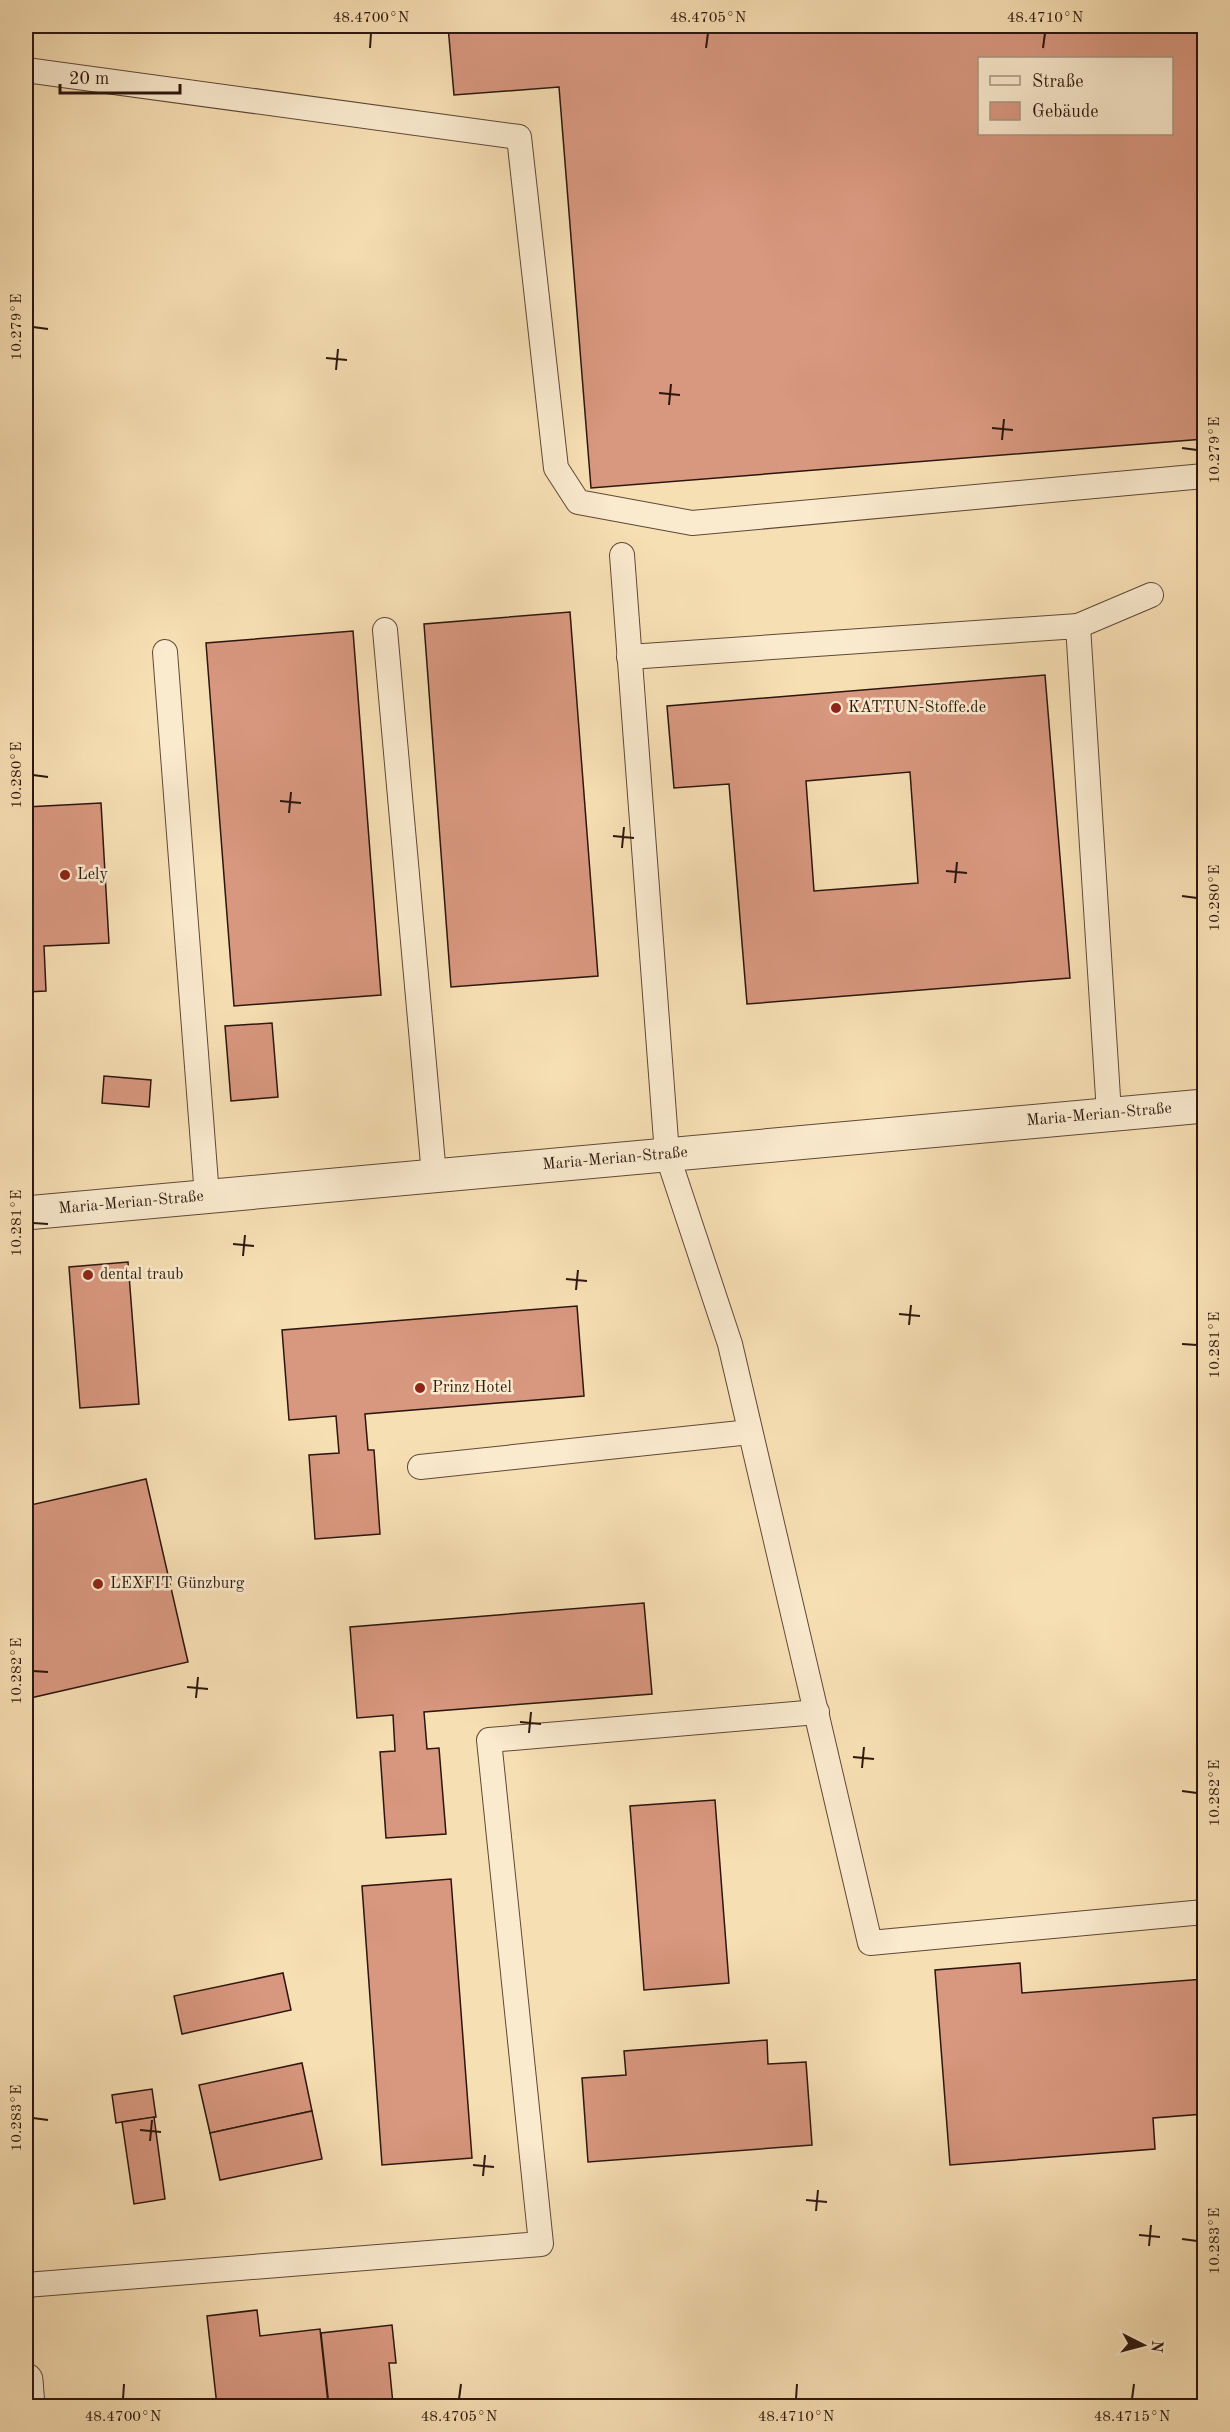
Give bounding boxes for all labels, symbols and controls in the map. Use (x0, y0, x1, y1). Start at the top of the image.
text: 48.4700°N (333, 11, 410, 26)
text: 48.4705°N (670, 11, 747, 26)
text: 48.4710°N (1007, 11, 1084, 26)
scale bar (60, 57, 180, 95)
legend (978, 57, 1173, 135)
text: 20 m (69, 70, 109, 88)
text: Straße (1032, 73, 1083, 91)
text: Gebäude (1032, 103, 1099, 121)
text: 10.279°E (10, 294, 25, 360)
text: 10.279°E (1208, 417, 1223, 483)
place label: KATTUN-Stoffe.de (848, 700, 986, 716)
marker: KATTUN-Stoffe.de (829, 701, 843, 715)
text: 10.280°E (10, 742, 25, 808)
text: 10.280°E (1208, 865, 1223, 931)
place label: Lely (77, 867, 108, 883)
marker: Lely (58, 868, 72, 882)
street label: Maria-Merian-Straße (1026, 1101, 1172, 1129)
street label: Maria-Merian-Straße (542, 1145, 688, 1173)
street label: Maria-Merian-Straße (58, 1189, 204, 1217)
text: 10.281°E (10, 1190, 25, 1256)
place label: dental traub (100, 1267, 183, 1283)
marker: dental traub (81, 1268, 95, 1282)
text: 10.281°E (1208, 1312, 1223, 1378)
place label: Prinz Hotel (432, 1380, 512, 1396)
marker: Prinz Hotel (413, 1381, 427, 1395)
place label: LEXFIT Günzburg (110, 1576, 245, 1592)
marker: LEXFIT Günzburg (91, 1577, 105, 1591)
text: 10.282°E (10, 1638, 25, 1704)
text: 10.282°E (1208, 1760, 1223, 1826)
text: 10.283°E (10, 2085, 25, 2151)
text: 10.283°E (1208, 2208, 1223, 2274)
north arrow (1113, 2315, 1173, 2375)
text: N (1147, 2339, 1165, 2354)
text: 48.4700°N (85, 2410, 162, 2425)
text: 48.4705°N (421, 2410, 498, 2425)
text: 48.4710°N (758, 2410, 835, 2425)
text: 48.4715°N (1094, 2410, 1171, 2425)

